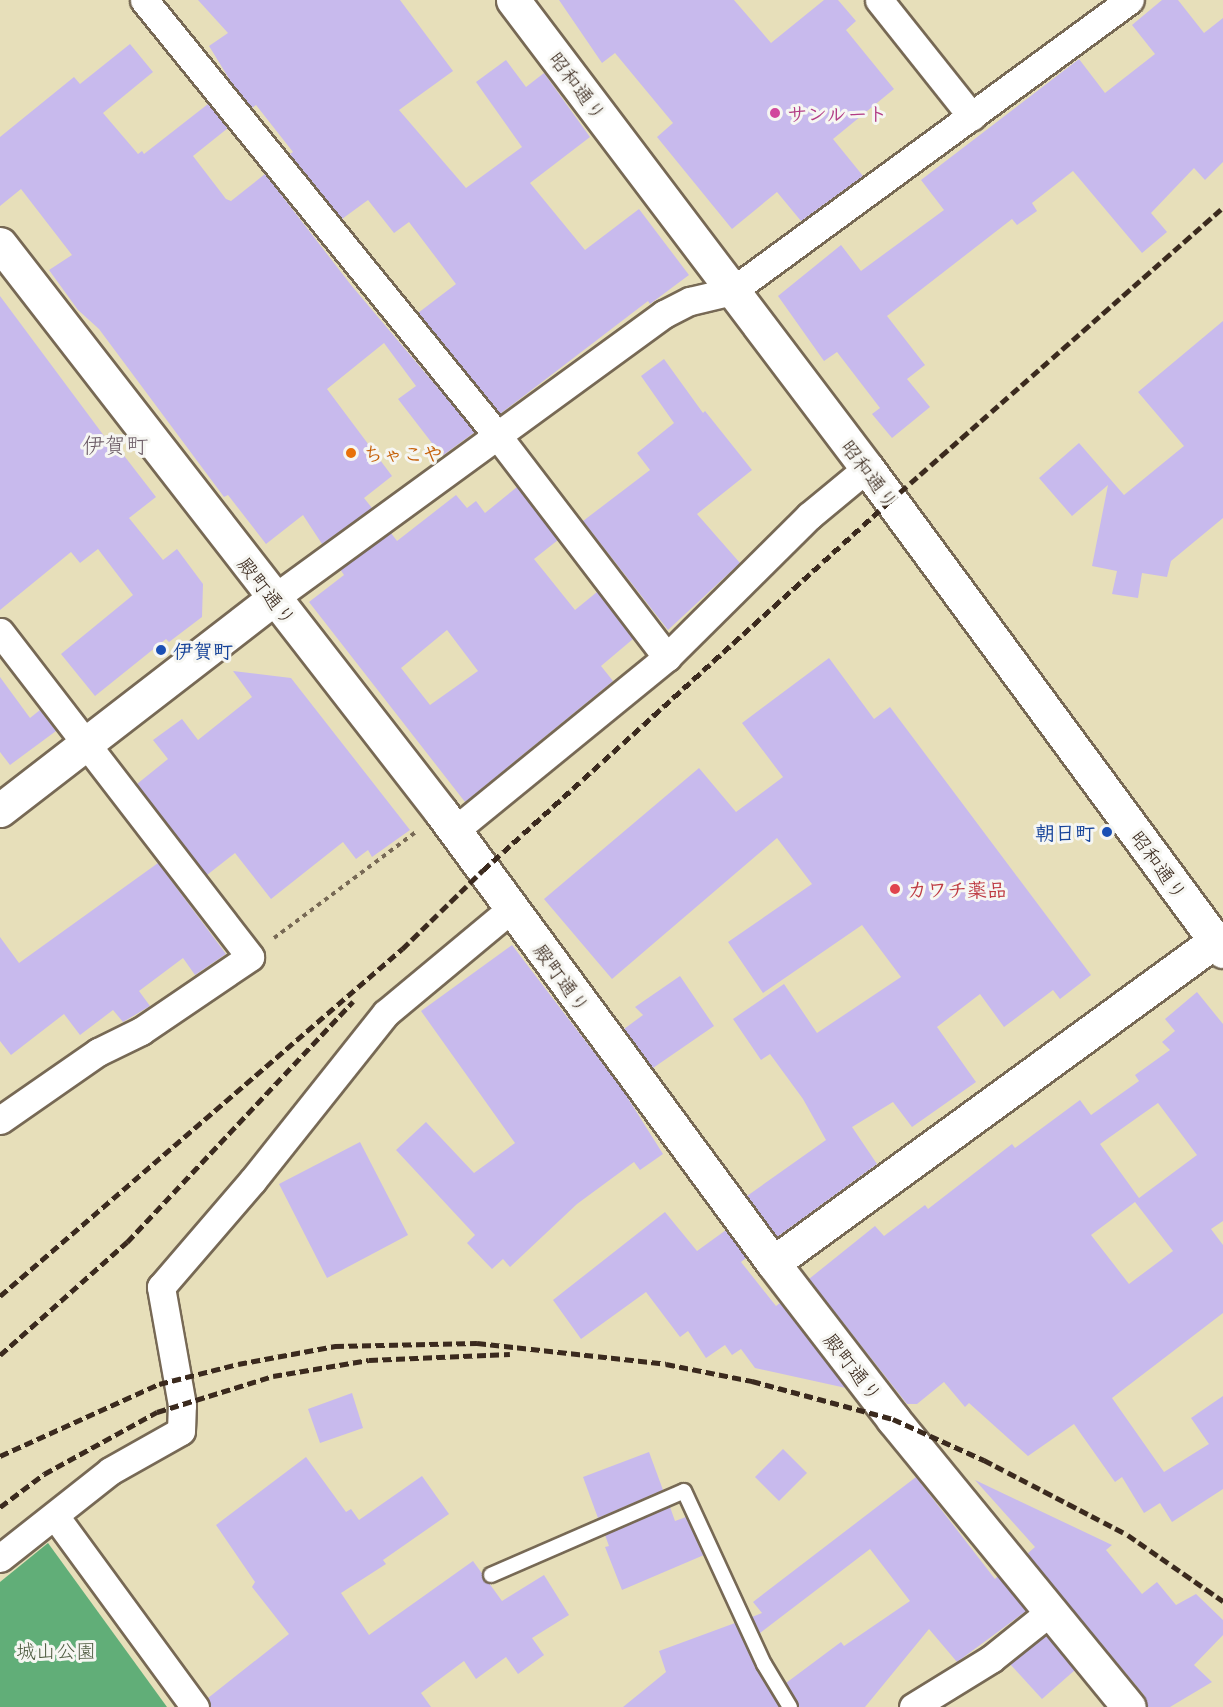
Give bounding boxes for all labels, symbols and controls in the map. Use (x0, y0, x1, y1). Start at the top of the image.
street label: 昭和通り (544, 47, 612, 125)
place label: サンルート (787, 101, 888, 125)
marker: サンルート (768, 106, 782, 120)
district label: 伊賀町 (82, 433, 148, 459)
street label: 昭和通り (836, 435, 904, 513)
place label: ちゃこや (363, 441, 443, 465)
marker: ちゃこや (344, 446, 358, 460)
street label: 殿町通り (233, 552, 301, 630)
place label: 伊賀町 (173, 638, 233, 662)
marker: 伊賀町 (154, 643, 168, 657)
place label: 朝日町 (1035, 820, 1095, 844)
marker: 朝日町 (1100, 825, 1114, 839)
street label: 昭和通り (1126, 826, 1192, 904)
place label: カワチ薬品 (907, 877, 1007, 901)
marker: カワチ薬品 (888, 882, 902, 896)
street label: 殿町通り (529, 939, 595, 1017)
street label: 殿町通り (819, 1328, 887, 1406)
park label: 城山公園 (16, 1638, 96, 1662)

